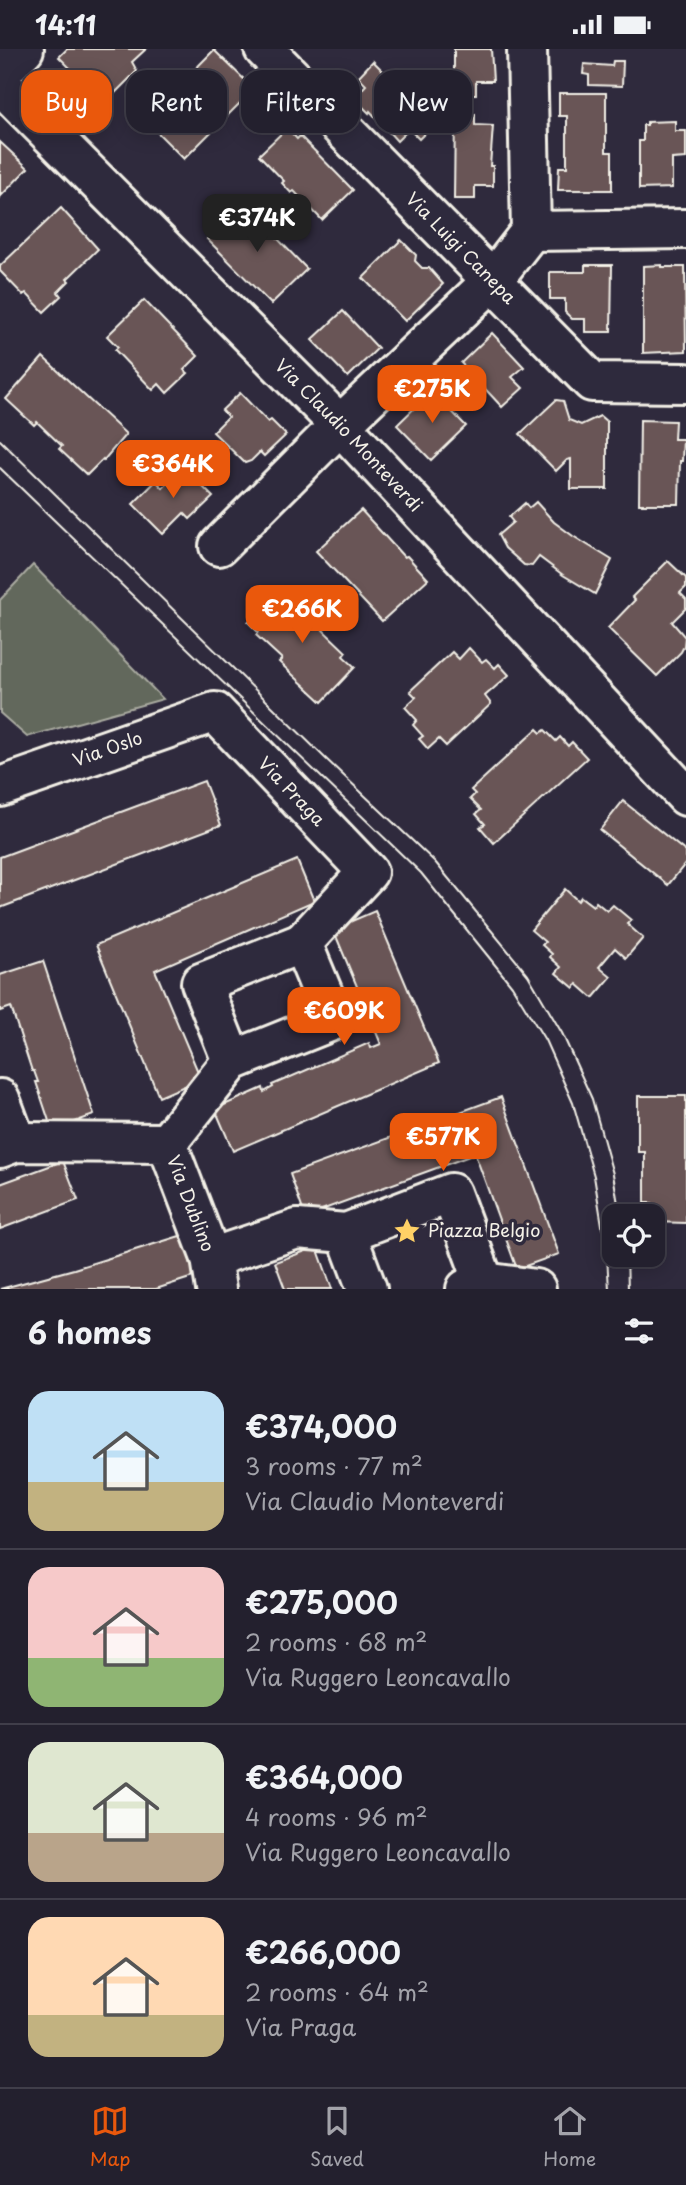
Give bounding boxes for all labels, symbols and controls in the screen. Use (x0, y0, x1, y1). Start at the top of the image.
text: 14:11 (35, 5, 97, 44)
chip: Buy (21, 70, 112, 133)
chip: Rent (126, 70, 227, 133)
chip: Filters (241, 70, 360, 133)
chip: New (374, 70, 472, 133)
street label: Via Luigi Canepa (400, 185, 523, 309)
pin: €374K (208, 195, 306, 254)
text: €374K (218, 199, 296, 234)
street label: Via Claudio Monteverdi (269, 352, 429, 517)
pin: €275K (383, 365, 481, 425)
text: €275K (393, 370, 471, 405)
pin: €364K (124, 441, 222, 500)
text: €364K (132, 445, 214, 480)
pin: €266K (253, 585, 351, 645)
text: €266K (262, 590, 342, 625)
street label: Via Oslo (69, 723, 146, 773)
street label: Via Praga (252, 750, 333, 832)
pin: €609K (295, 988, 393, 1047)
text: €609K (303, 992, 385, 1027)
pin: €577K (394, 1113, 492, 1173)
text: €577K (406, 1118, 480, 1153)
street label: Via Dublino (161, 1151, 222, 1255)
map controls (602, 1204, 665, 1267)
button: locate (602, 1204, 665, 1267)
place icon: Piazza Belgio (392, 1216, 422, 1246)
place label: Piazza Belgio (428, 1216, 540, 1243)
text: 6 homes (28, 1309, 151, 1354)
icon: filters (620, 1312, 658, 1350)
text: €374,000 (245, 1403, 397, 1448)
icon: home (84, 1419, 168, 1503)
text: 3 rooms · 77 m² (245, 1448, 423, 1483)
text: Via Claudio Monteverdi (245, 1483, 504, 1518)
text: €275,000 (245, 1579, 398, 1624)
icon: home (84, 1595, 168, 1679)
text: 2 rooms · 68 m² (245, 1624, 427, 1659)
text: Via Ruggero Leoncavallo (245, 1659, 511, 1694)
text: €364,000 (245, 1754, 403, 1799)
icon: home (84, 1770, 168, 1854)
text: 4 rooms · 96 m² (245, 1799, 428, 1834)
text: Via Ruggero Leoncavallo (245, 1834, 511, 1869)
text: €266,000 (245, 1929, 401, 1974)
icon: home (84, 1945, 168, 2029)
text: 2 rooms · 64 m² (245, 1974, 429, 2009)
text: Via Praga (245, 2009, 356, 2044)
tab: Map (90, 2102, 130, 2172)
tab: Saved (310, 2102, 364, 2172)
tab: Home (543, 2102, 596, 2172)

